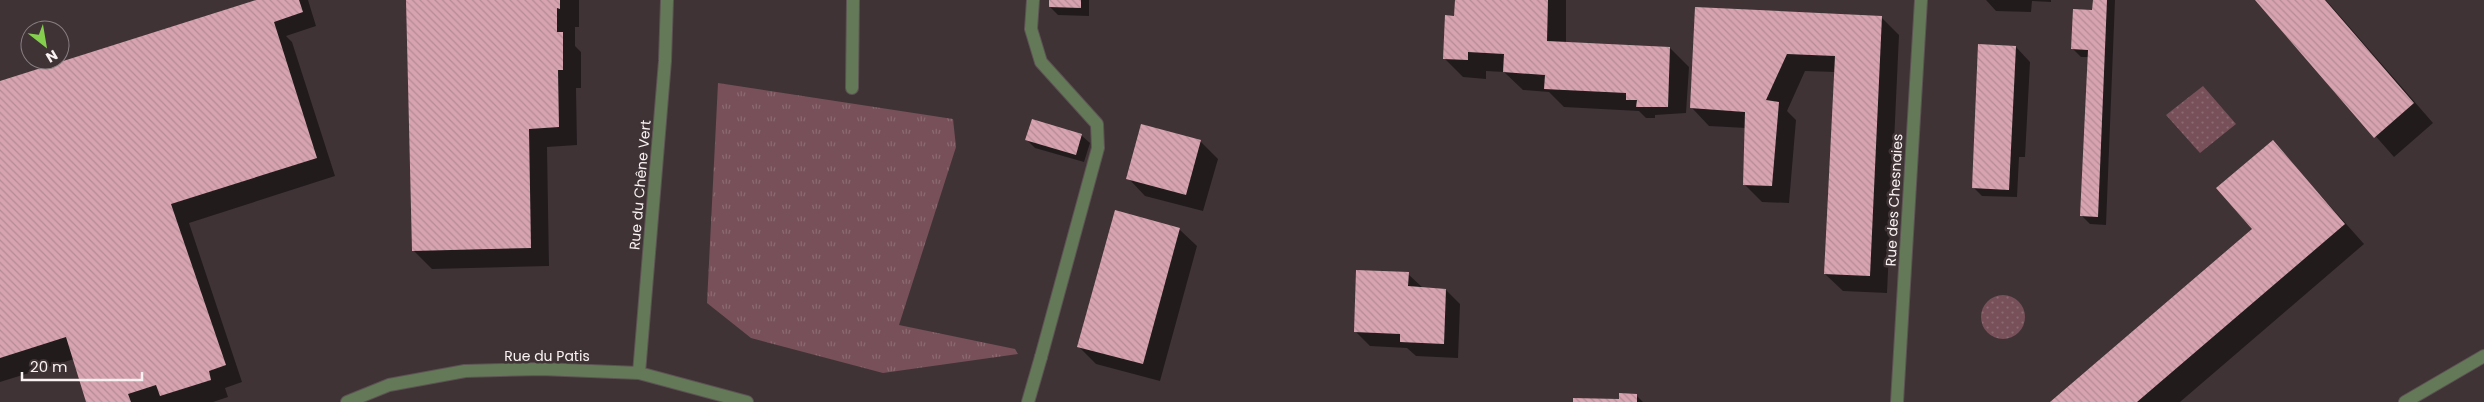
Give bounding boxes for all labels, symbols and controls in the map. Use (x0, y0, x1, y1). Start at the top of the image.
north arrow (20, 20, 70, 70)
text: N (42, 45, 61, 67)
street label: Rue du Chêne Vert (624, 119, 656, 251)
street label: Rue des Chesnaies (1881, 133, 1907, 267)
street label: Rue du Patis (504, 346, 590, 366)
scale bar (22, 350, 142, 382)
text: 20 m (30, 356, 68, 377)

